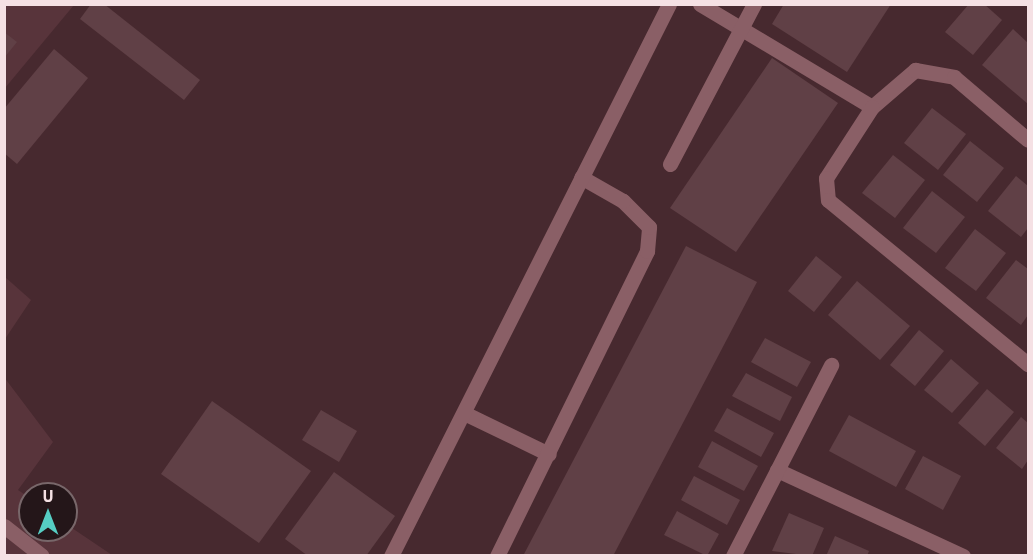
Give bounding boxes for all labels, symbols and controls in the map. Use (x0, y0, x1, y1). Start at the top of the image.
north arrow (18, 482, 78, 542)
text: U (42, 486, 54, 506)

